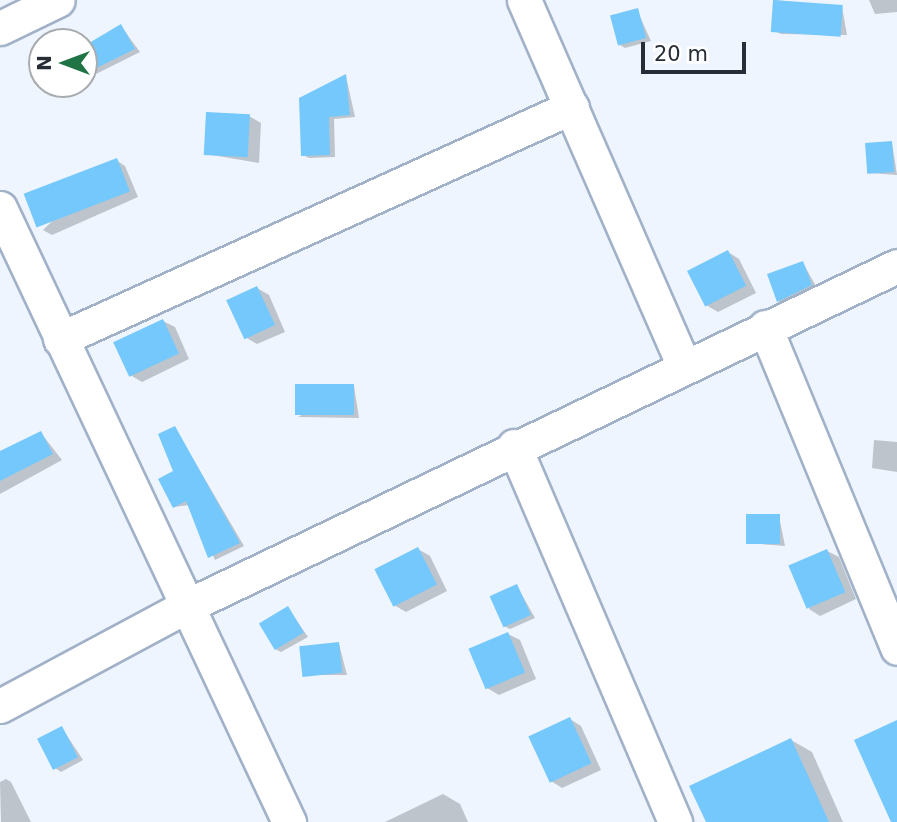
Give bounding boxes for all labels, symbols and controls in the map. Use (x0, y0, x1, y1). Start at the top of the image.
north arrow (28, 28, 98, 98)
scale bar (645, 28, 750, 72)
text: 20 m (654, 42, 708, 66)
text: N (33, 55, 55, 71)

